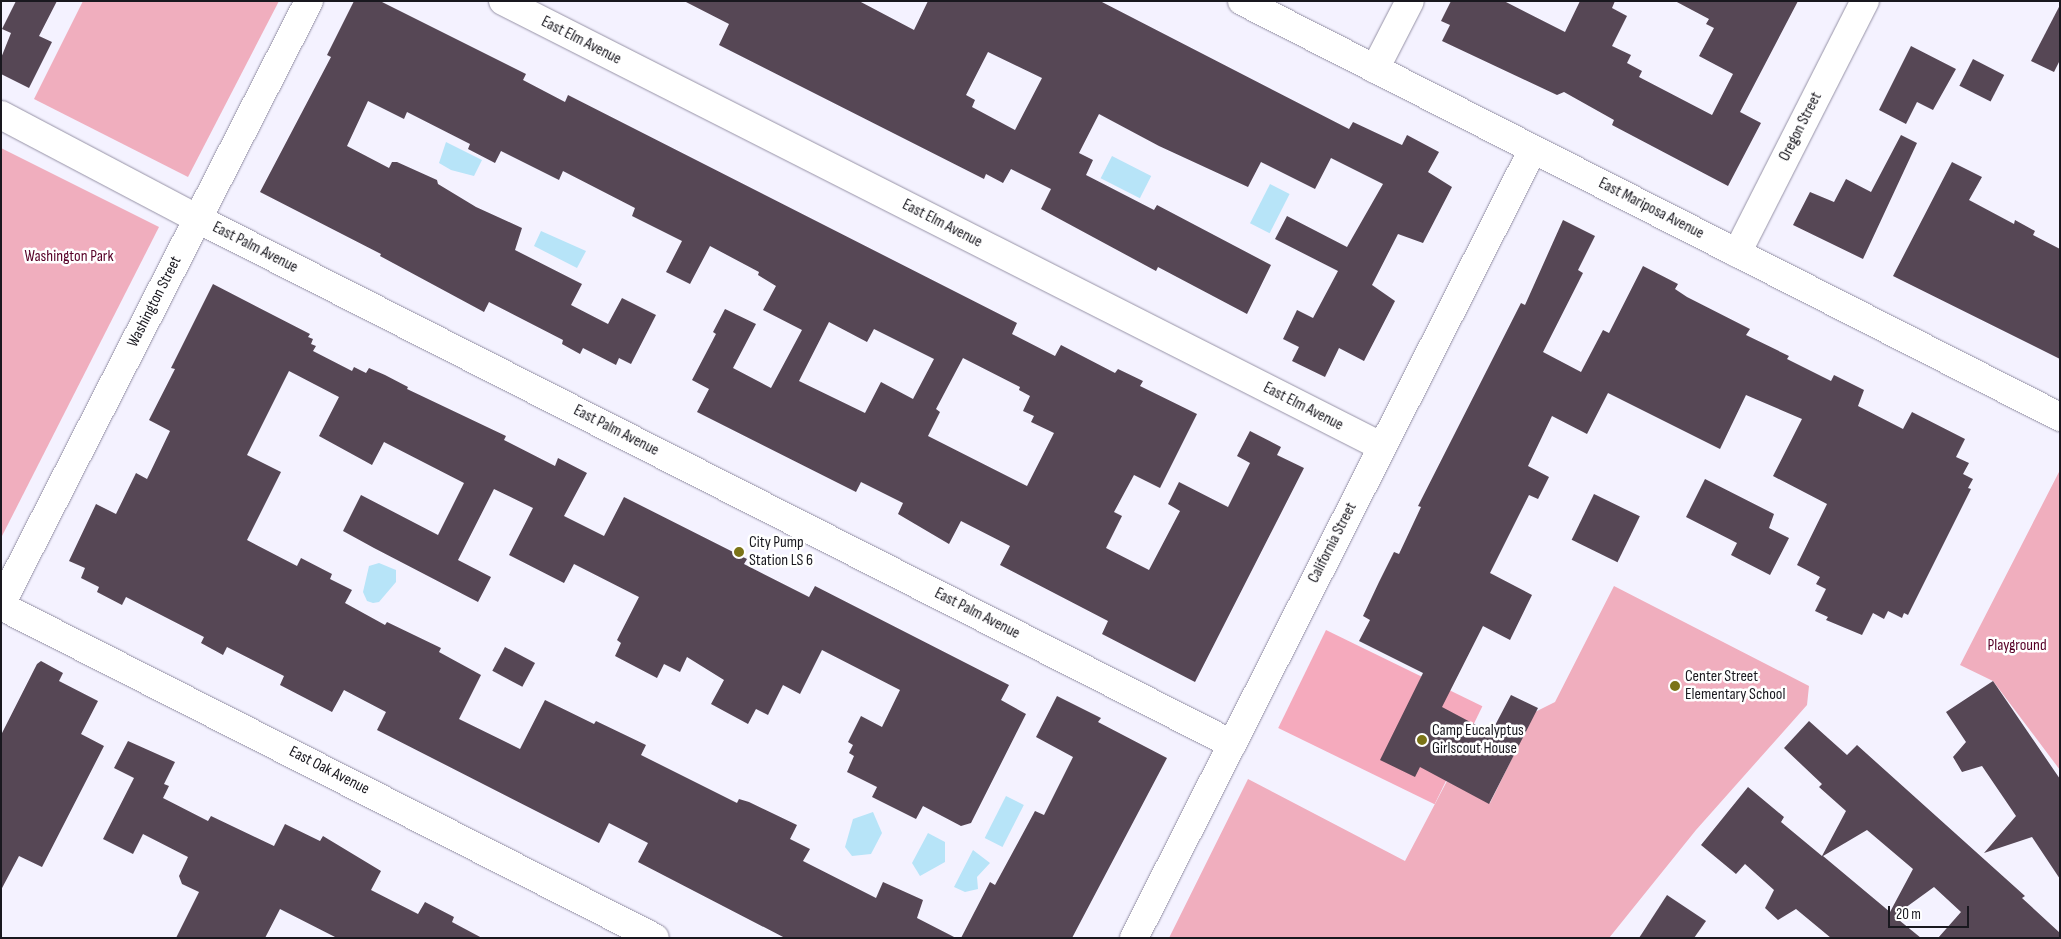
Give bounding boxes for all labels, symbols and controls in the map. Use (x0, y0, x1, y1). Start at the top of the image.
street label: East Elm Avenue (538, 13, 624, 69)
street label: Oregon Street (1775, 89, 1827, 165)
street label: East Mariposa Avenue (1595, 174, 1707, 244)
street label: East Elm Avenue (899, 196, 985, 252)
street label: East Palm Avenue (209, 218, 301, 278)
park label: Washington Park (24, 247, 114, 267)
street label: Washington Street (124, 253, 186, 351)
street label: East Elm Avenue (1260, 379, 1346, 435)
street label: East Palm Avenue (570, 401, 662, 461)
street label: California Street (1305, 500, 1361, 586)
place label: City Pump Station LS 6 (749, 533, 813, 571)
marker: City Pump Station LS 6 (733, 546, 745, 558)
street label: East Palm Avenue (931, 584, 1023, 644)
park label: Playground (1987, 636, 2047, 656)
place label: Center Street Elementary School (1685, 667, 1785, 705)
marker: Center Street Elementary School (1669, 680, 1681, 692)
place label: Camp Eucalyptus Girlscout House (1432, 721, 1524, 759)
marker: Camp Eucalyptus Girlscout House (1416, 734, 1428, 746)
street label: East Oak Avenue (286, 743, 372, 799)
scale bar (1891, 896, 1972, 928)
text: 20 m (1896, 905, 1921, 924)

